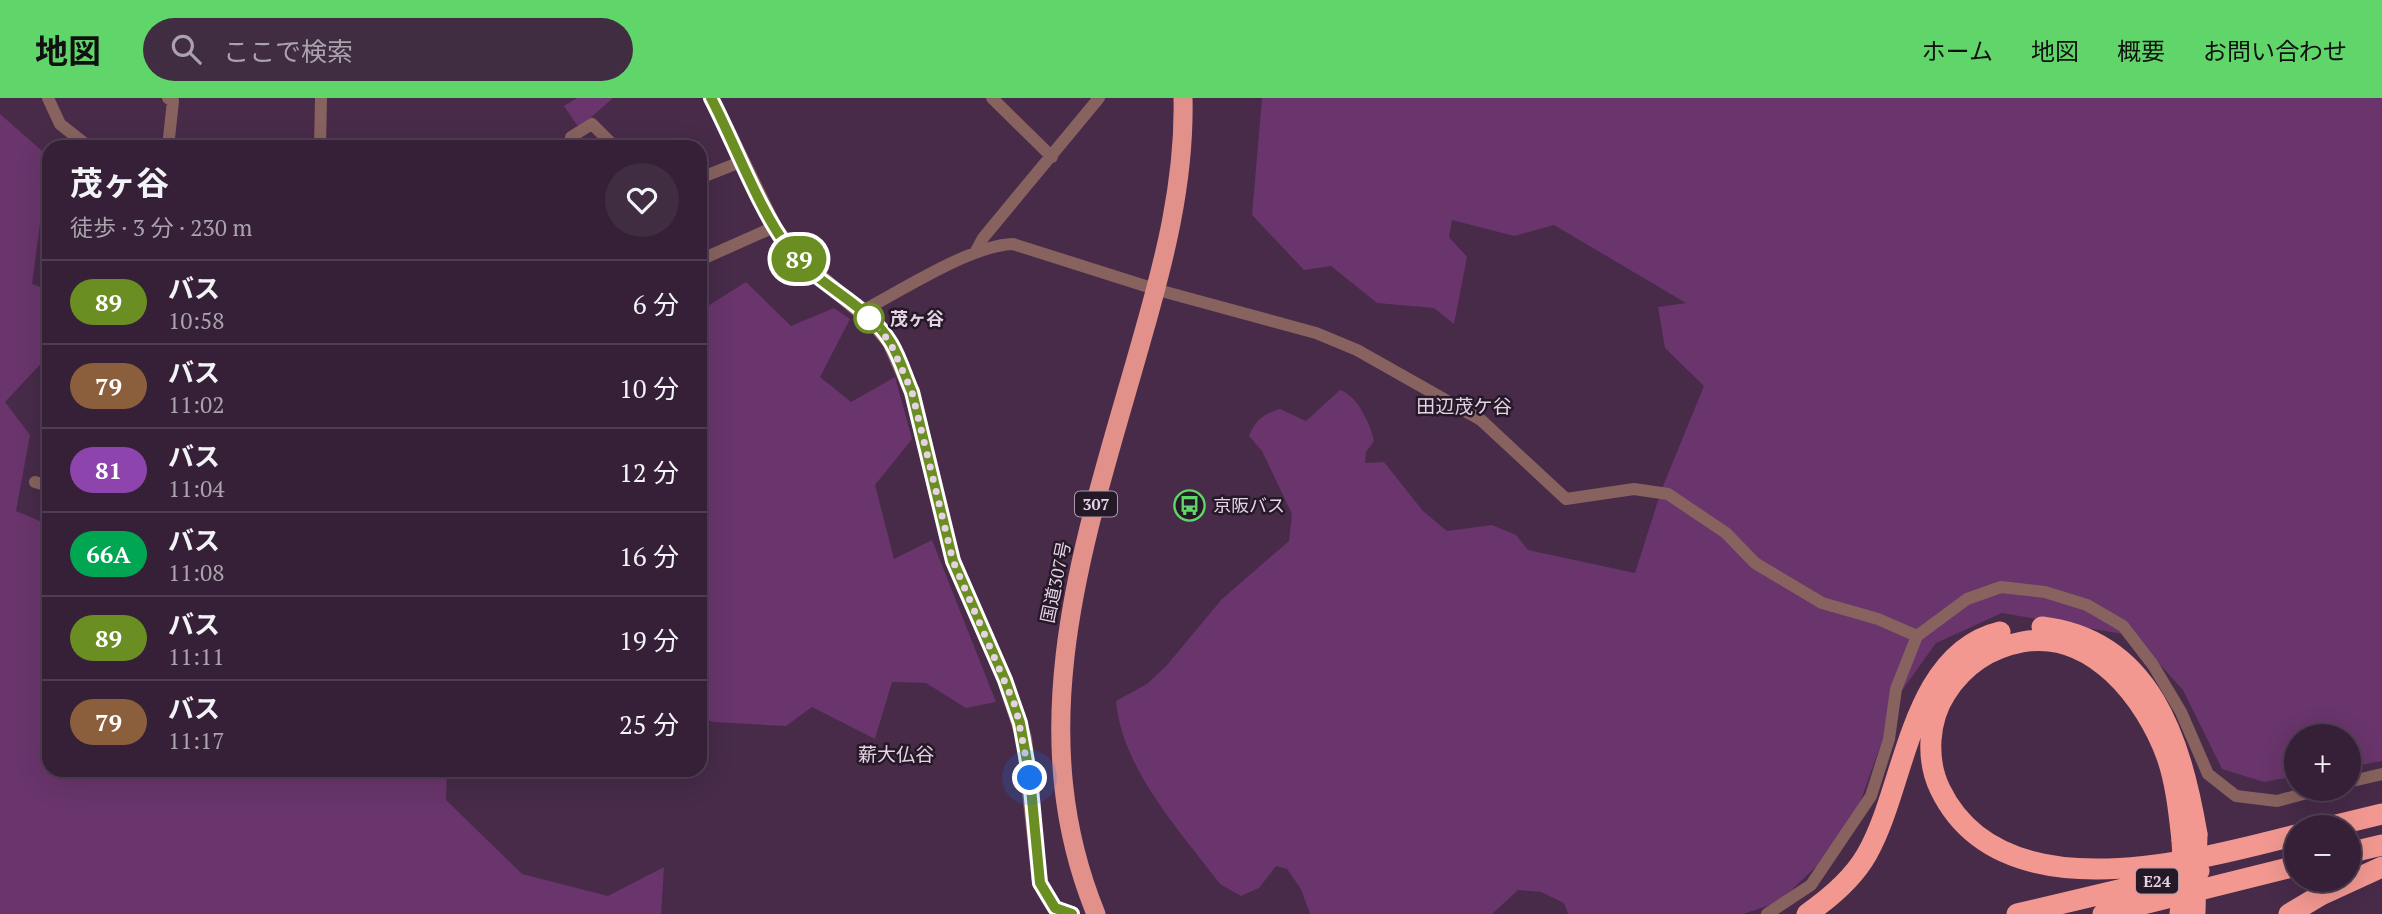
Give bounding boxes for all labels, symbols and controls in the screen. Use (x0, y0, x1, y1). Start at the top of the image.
search box (143, 18, 633, 81)
text: 地図 (35, 29, 101, 72)
icon: search (167, 30, 205, 68)
text: ここで検索 (223, 34, 353, 68)
text: ホーム (1922, 35, 1993, 67)
text: 地図 (2031, 35, 2079, 67)
text: 概要 (2117, 35, 2165, 67)
text: お問い合わせ (2203, 35, 2347, 67)
text: 茂ヶ谷 (70, 161, 169, 204)
button: heart (605, 163, 679, 237)
text: 徒歩 · 3 分 · 230 m (70, 212, 252, 243)
line badge: 89 (768, 236, 830, 282)
text: 89 (785, 243, 813, 275)
text: バス (168, 271, 220, 305)
text: 89 (95, 286, 122, 318)
text: 6 分 (633, 287, 679, 321)
marker: 茂ヶ谷 (854, 303, 884, 333)
text: 10:58 (168, 305, 225, 336)
place label: 茂ヶ谷 (890, 306, 944, 330)
text: バス (168, 355, 220, 389)
text: 79 (95, 370, 122, 402)
text: 10 分 (619, 371, 679, 405)
text: 11:02 (168, 389, 225, 420)
district label: 田辺茂ケ谷 (1416, 393, 1512, 418)
text: バス (168, 439, 220, 473)
text: 81 (95, 454, 122, 486)
text: 12 分 (619, 455, 679, 489)
text: 11:04 (168, 473, 225, 504)
bus stop icon: 京阪バス (1173, 488, 1207, 522)
road number: 307 (1075, 492, 1117, 516)
place label: 京阪バス (1213, 493, 1285, 517)
text: バス (168, 523, 220, 557)
text: 66A (86, 538, 131, 570)
text: 16 分 (619, 539, 679, 573)
street label: 国道307号 (1035, 539, 1075, 625)
text: 11:08 (168, 557, 225, 588)
text: バス (168, 607, 220, 641)
text: 89 (95, 622, 122, 654)
text: 19 分 (619, 623, 679, 657)
text: 11:11 (168, 641, 225, 672)
text: バス (168, 691, 220, 725)
text: 79 (95, 706, 122, 738)
text: 25 分 (619, 707, 679, 741)
map controls (2284, 724, 2361, 892)
button: + (2284, 724, 2361, 801)
text: 11:17 (168, 725, 225, 756)
district label: 薪大仏谷 (858, 741, 934, 766)
your location (1012, 760, 1047, 795)
button: − (2284, 815, 2361, 892)
road number: E24 (2136, 868, 2178, 894)

